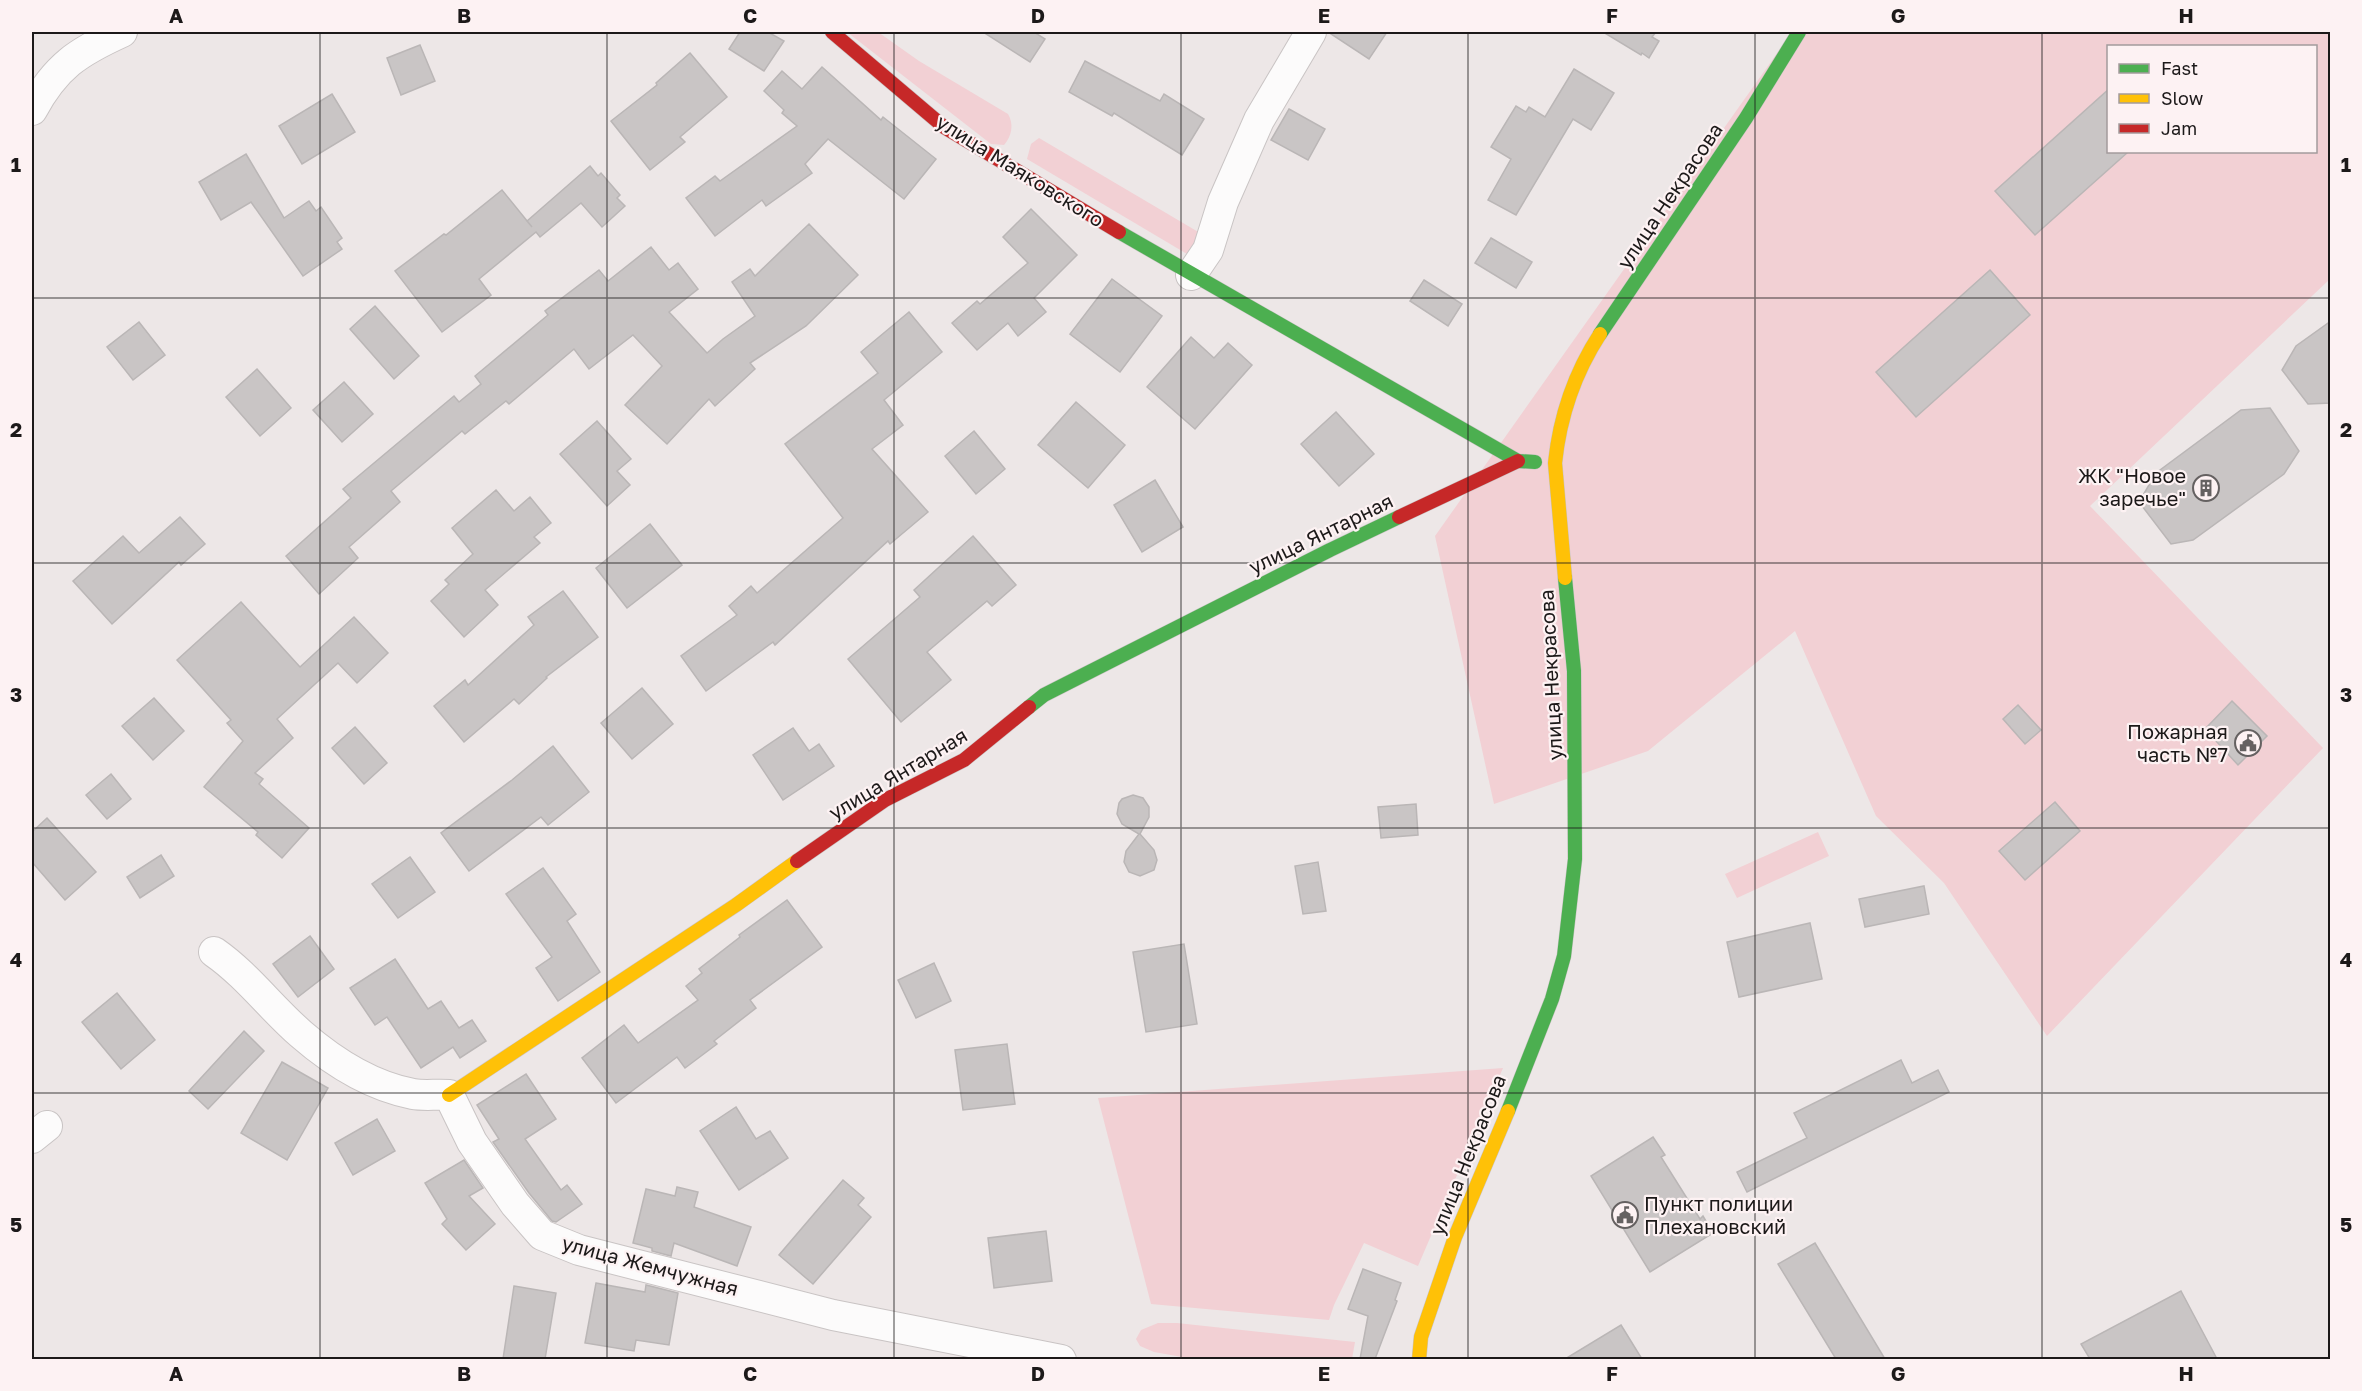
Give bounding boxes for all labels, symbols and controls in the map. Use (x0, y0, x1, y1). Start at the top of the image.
text: A (169, 3, 183, 27)
text: B (457, 3, 471, 27)
text: C (743, 3, 757, 27)
text: D (1031, 3, 1045, 27)
text: E (1318, 3, 1330, 27)
text: F (1606, 3, 1618, 27)
text: G (1891, 3, 1905, 27)
text: H (2178, 3, 2194, 27)
legend (2107, 45, 2317, 153)
text: Fast (2161, 57, 2198, 79)
text: Slow (2161, 87, 2204, 109)
street label: улица Маяковского (932, 109, 1109, 231)
text: Jam (2161, 117, 2197, 139)
street label: улица Некрасова (1611, 118, 1727, 273)
text: 1 (11, 152, 21, 176)
text: 1 (2341, 152, 2351, 176)
text: 2 (10, 417, 22, 441)
text: 2 (2340, 417, 2352, 441)
place label: ЖК "Новое заречье" (2078, 463, 2186, 510)
building icon: ЖК "Новое заречье" (2191, 473, 2221, 503)
street label: улица Янтарная (1245, 488, 1397, 578)
street label: улица Некрасова (1534, 589, 1566, 761)
text: 3 (10, 682, 22, 706)
text: 3 (2340, 682, 2352, 706)
place label: Пожарная часть №7 (2127, 719, 2228, 766)
street label: улица Янтарная (824, 722, 971, 824)
public building icon: Пожарная часть №7 (2233, 728, 2263, 758)
text: 4 (10, 947, 22, 971)
text: 4 (2340, 947, 2352, 971)
street label: улица Некрасова (1424, 1071, 1510, 1238)
place label: Пункт полиции Плехановский (1644, 1191, 1793, 1238)
public building icon: Пункт полиции Плехановский (1610, 1200, 1640, 1230)
text: 5 (10, 1212, 22, 1236)
text: 5 (2340, 1212, 2352, 1236)
street label: улица Жемчужная (559, 1230, 741, 1300)
text: A (169, 1361, 183, 1385)
text: B (457, 1361, 471, 1385)
text: C (743, 1361, 757, 1385)
text: D (1031, 1361, 1045, 1385)
text: E (1318, 1361, 1330, 1385)
text: F (1606, 1361, 1618, 1385)
text: G (1891, 1361, 1905, 1385)
text: H (2178, 1361, 2194, 1385)

